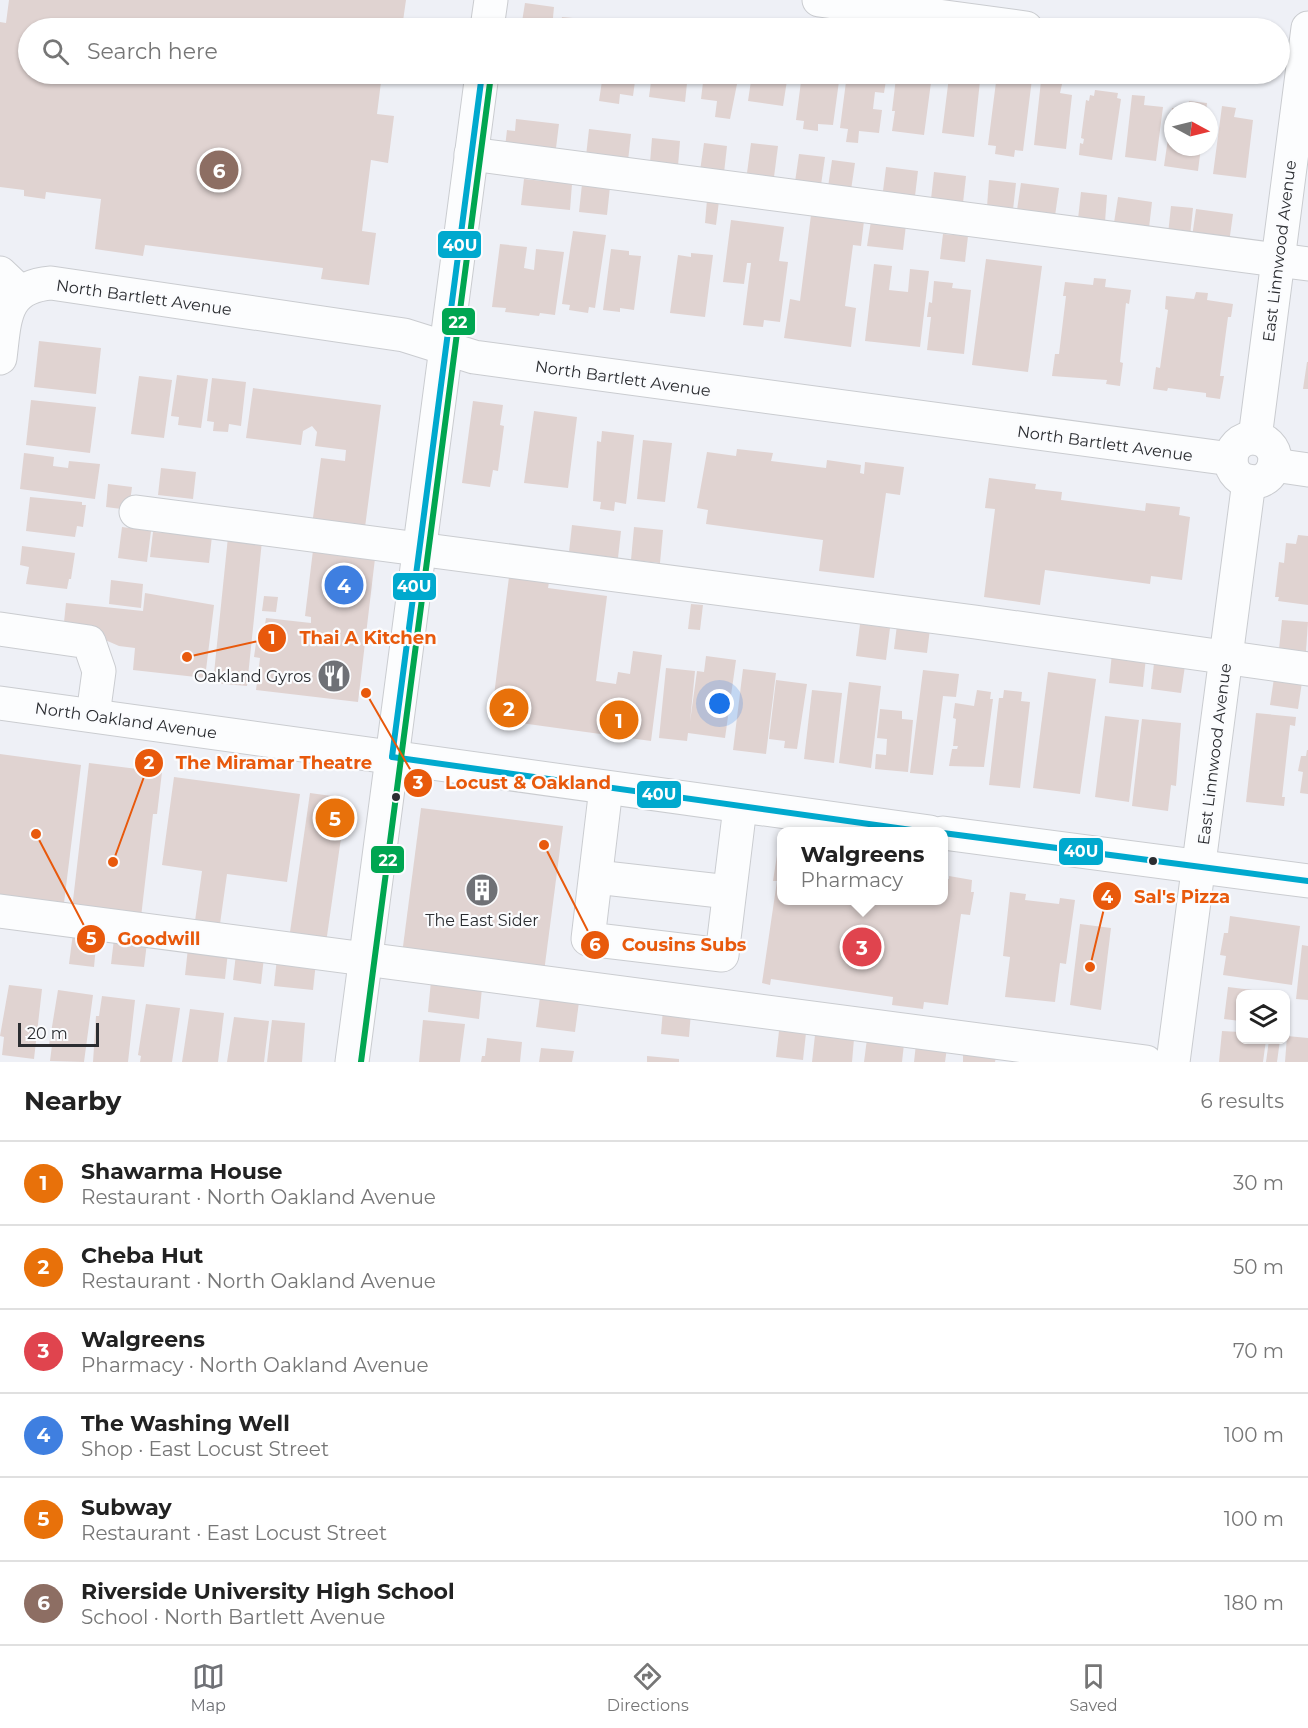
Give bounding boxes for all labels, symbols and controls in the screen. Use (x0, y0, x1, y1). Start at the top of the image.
search box (18, 18, 1290, 84)
icon: search (39, 35, 72, 68)
text: Search here (87, 38, 218, 65)
north arrow (1164, 102, 1218, 156)
pin: 6 (200, 148, 238, 192)
street label: East Linnwood Avenue (1259, 159, 1300, 343)
line badge: 40U (437, 230, 482, 259)
text: 40U (443, 236, 477, 255)
street label: North Bartlett Avenue (55, 276, 233, 319)
line badge: 22 (441, 307, 476, 336)
text: 22 (449, 313, 467, 332)
street label: North Bartlett Avenue (534, 357, 712, 400)
street label: North Bartlett Avenue (1016, 422, 1194, 465)
pin: 4 (324, 562, 364, 608)
line badge: 40U (392, 572, 437, 601)
text: 40U (397, 577, 431, 596)
callout: Thai A Kitchen (257, 620, 448, 656)
text: 1 (268, 627, 276, 649)
text: Thai A Kitchen (299, 627, 437, 649)
restaurant icon: Oakland Gyros (316, 658, 352, 694)
street label: East Linnwood Avenue (1194, 662, 1235, 846)
place label: Oakland Gyros (194, 667, 311, 686)
pin: 2 (490, 686, 528, 730)
your location (705, 689, 734, 718)
street label: North Oakland Avenue (34, 698, 218, 743)
pin: 1 (600, 698, 638, 742)
callout: The Miramar Theatre (134, 745, 384, 781)
text: 2 (144, 752, 155, 774)
text: The Miramar Theatre (176, 752, 372, 774)
callout: Locust & Oakland (403, 765, 623, 801)
text: 3 (412, 772, 424, 794)
text: Locust & Oakland (445, 772, 611, 794)
line badge: 40U (636, 780, 682, 809)
text: 40U (642, 785, 676, 804)
unlabelled marker (390, 791, 402, 803)
pin: 5 (316, 796, 354, 840)
popup (777, 827, 948, 905)
line badge: 40U (1058, 837, 1104, 866)
text: Walgreens (801, 841, 924, 868)
text: 40U (1064, 842, 1098, 861)
line badge: 22 (370, 845, 405, 874)
text: 22 (379, 851, 397, 870)
unlabelled marker (1147, 855, 1159, 867)
text: Pharmacy (801, 868, 903, 892)
building icon: The East Sider (464, 872, 500, 908)
callout: Sal's Pizza (1092, 878, 1242, 914)
text: 4 (1101, 886, 1114, 908)
text: Sal's Pizza (1134, 886, 1230, 908)
place label: The East Sider (425, 911, 539, 930)
callout: Goodwill (76, 921, 213, 957)
pin: 3 (842, 924, 882, 970)
callout: Cousins Subs (580, 927, 759, 963)
text: 5 (86, 928, 97, 950)
text: Goodwill (117, 928, 201, 950)
text: 6 (589, 934, 601, 956)
text: Cousins Subs (622, 934, 747, 956)
map controls (1236, 990, 1290, 1044)
button: layers (1236, 990, 1290, 1044)
scale bar (18, 1020, 99, 1048)
text: 20 m (27, 1024, 68, 1043)
text: Nearby (24, 1085, 121, 1117)
text: 6 results (1200, 1089, 1284, 1113)
text: Shawarma House (81, 1158, 282, 1185)
text: 1 (40, 1171, 47, 1195)
text: 30 m (1233, 1171, 1284, 1195)
text: Restaurant · North Oakland Avenue (81, 1185, 436, 1209)
text: Cheba Hut (81, 1242, 203, 1269)
text: 2 (38, 1255, 49, 1279)
text: 50 m (1233, 1255, 1284, 1279)
text: Restaurant · North Oakland Avenue (81, 1269, 436, 1293)
text: Walgreens (81, 1326, 205, 1353)
text: 3 (38, 1339, 49, 1363)
text: 70 m (1233, 1339, 1284, 1363)
text: Pharmacy · North Oakland Avenue (81, 1353, 429, 1377)
text: The Washing Well (81, 1410, 290, 1437)
text: 4 (37, 1423, 50, 1447)
text: 100 m (1224, 1423, 1284, 1447)
text: Shop · East Locust Street (81, 1437, 329, 1461)
text: Subway (81, 1494, 172, 1521)
text: 5 (38, 1507, 49, 1531)
text: 100 m (1224, 1507, 1284, 1531)
text: Restaurant · East Locust Street (81, 1521, 387, 1545)
text: Riverside University High School (81, 1578, 455, 1605)
text: 6 (37, 1591, 50, 1615)
text: 180 m (1224, 1591, 1284, 1615)
text: School · North Bartlett Avenue (81, 1605, 385, 1629)
tab: Map (190, 1660, 226, 1715)
tab: Directions (607, 1660, 689, 1715)
tab: Saved (1070, 1660, 1118, 1715)

